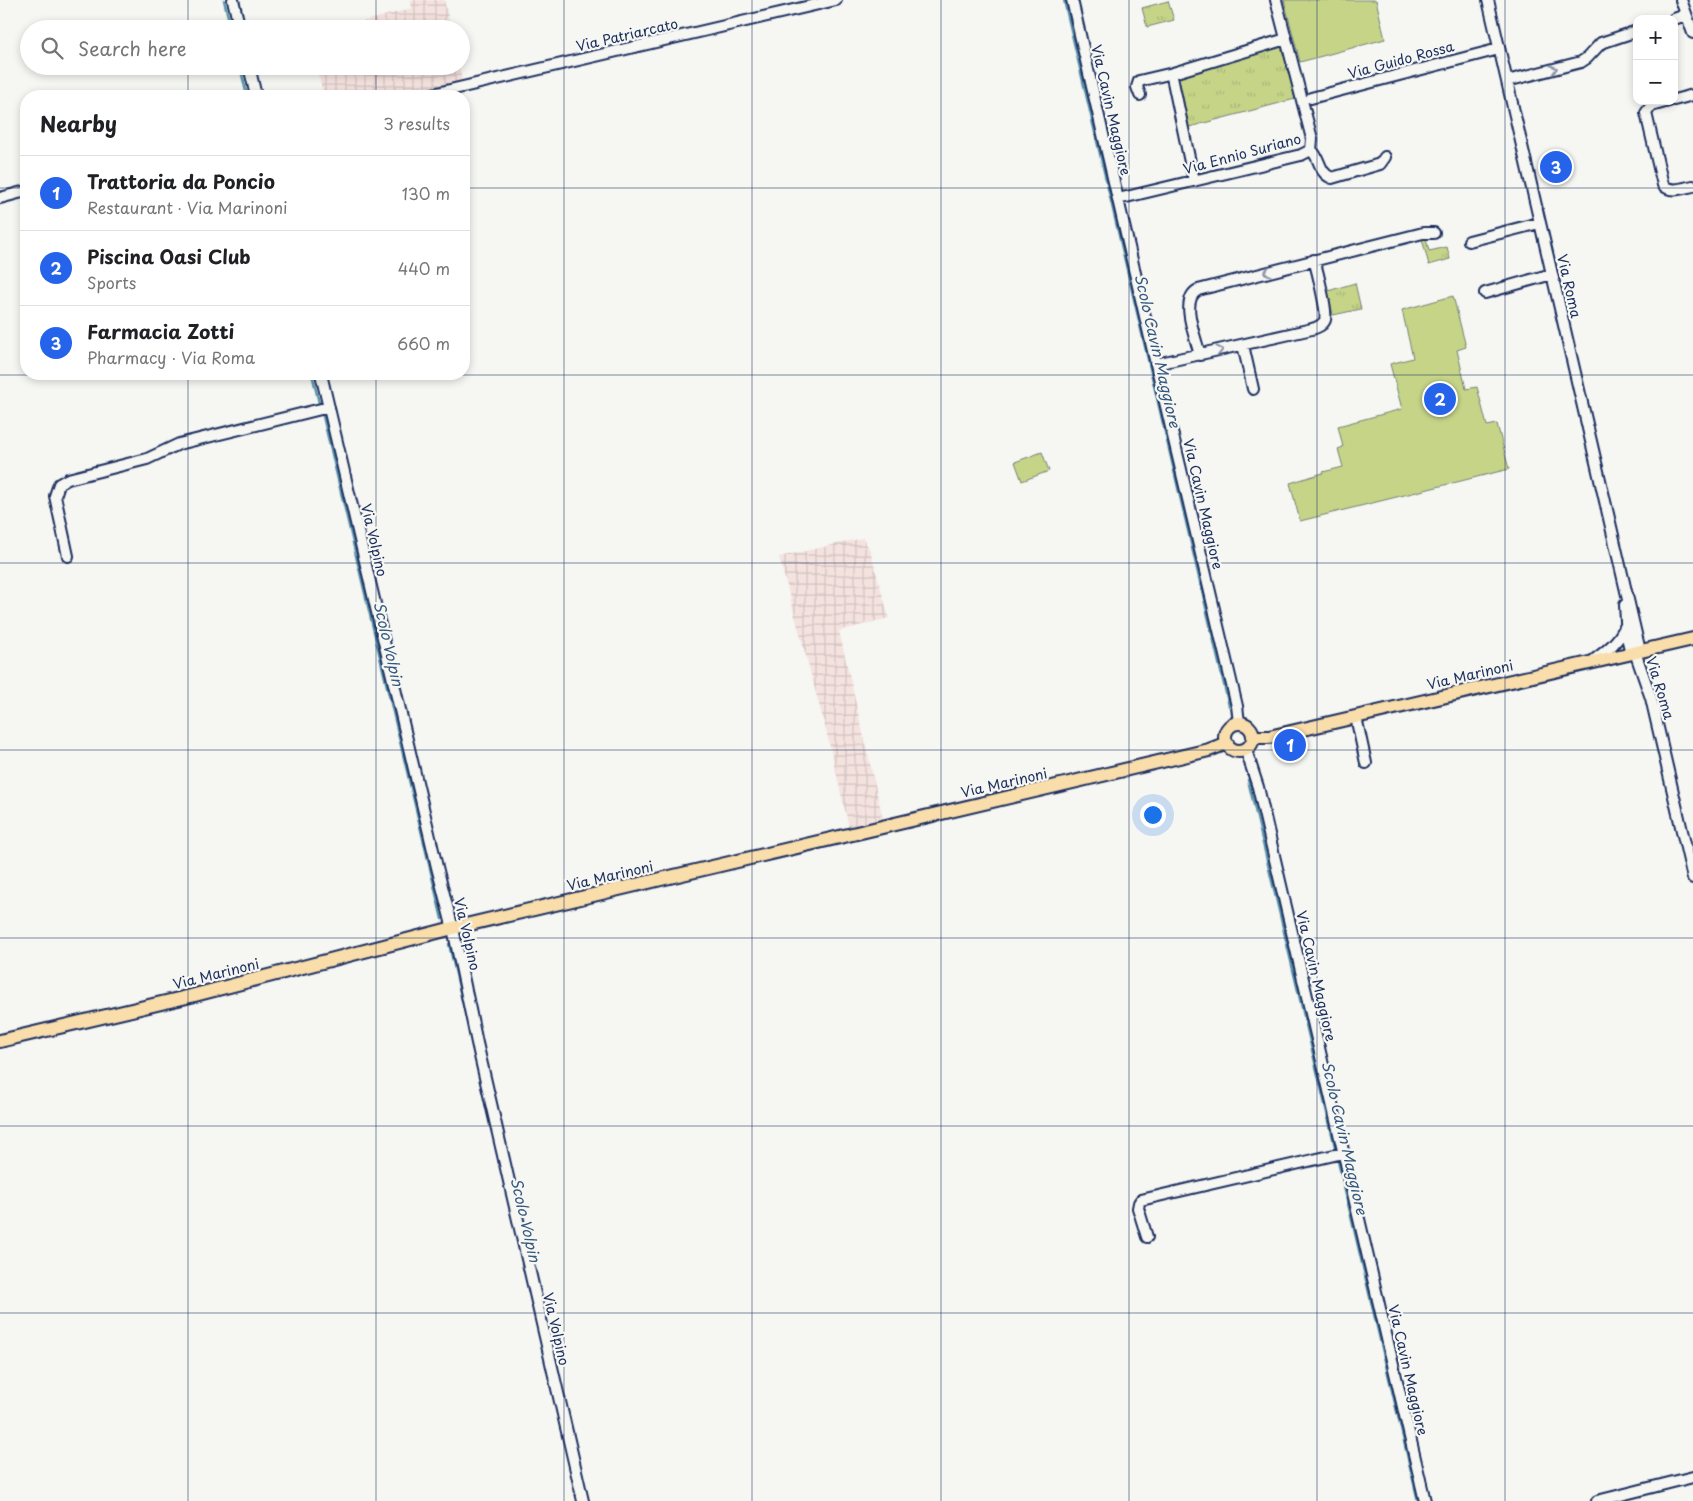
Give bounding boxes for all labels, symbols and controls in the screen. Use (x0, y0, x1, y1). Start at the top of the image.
street label: Via Patriarcato (574, 13, 680, 56)
map controls (1633, 15, 1678, 105)
button: + (1633, 15, 1678, 60)
search box (20, 20, 470, 75)
icon: search (38, 34, 66, 62)
text: Search here (78, 34, 187, 62)
street label: Via Guido Rossa (1345, 35, 1456, 84)
street label: Via Cavin Maggiore (1086, 42, 1137, 177)
button: − (1633, 60, 1678, 105)
one-way arrow (1549, 65, 1557, 75)
text: Nearby (40, 107, 117, 139)
text: 3 results (383, 111, 450, 135)
street label: Via Ennio Suriano (1181, 128, 1303, 179)
pin: 3 (1540, 148, 1572, 186)
text: Trattoria da Poncio (87, 167, 275, 195)
text: 1 (52, 181, 60, 205)
text: 130 m (402, 181, 450, 205)
text: Restaurant · Via Marinoni (87, 195, 287, 219)
text: Piscina Oasi Club (87, 242, 250, 270)
street label: Via Roma (1552, 252, 1587, 320)
text: 2 (50, 256, 62, 280)
text: 440 m (398, 256, 450, 280)
one-way arrow (1262, 266, 1271, 277)
text: Sports (87, 270, 136, 294)
water label: Scolo Cavin Maggiore (1130, 272, 1188, 431)
text: Farmacia Zotti (87, 317, 234, 345)
text: 3 (51, 331, 61, 355)
text: 660 m (397, 331, 450, 355)
text: Pharmacy · Via Roma (87, 345, 255, 369)
one-way arrow (1216, 345, 1225, 356)
pin: 2 (1424, 380, 1456, 418)
street label: Via Cavin Maggiore (1178, 436, 1229, 571)
street label: Via Volpino (356, 501, 393, 579)
water label: Scolo Volpin (369, 599, 411, 689)
street label: Via Marinoni (1425, 654, 1515, 695)
street label: Via Roma (1641, 654, 1680, 722)
pin: 1 (1274, 726, 1306, 764)
street label: Via Marinoni (959, 762, 1049, 803)
your location (1140, 802, 1166, 828)
street label: Via Marinoni (565, 855, 655, 896)
street label: Via Volpino (449, 895, 486, 973)
street label: Via Cavin Maggiore (1291, 908, 1342, 1043)
street label: Via Marinoni (171, 953, 261, 994)
water label: Scolo Cavin Maggiore (1317, 1059, 1375, 1218)
water label: Scolo Volpin (506, 1175, 548, 1265)
street label: Via Volpino (538, 1290, 575, 1368)
street label: Via Cavin Maggiore (1383, 1302, 1434, 1437)

